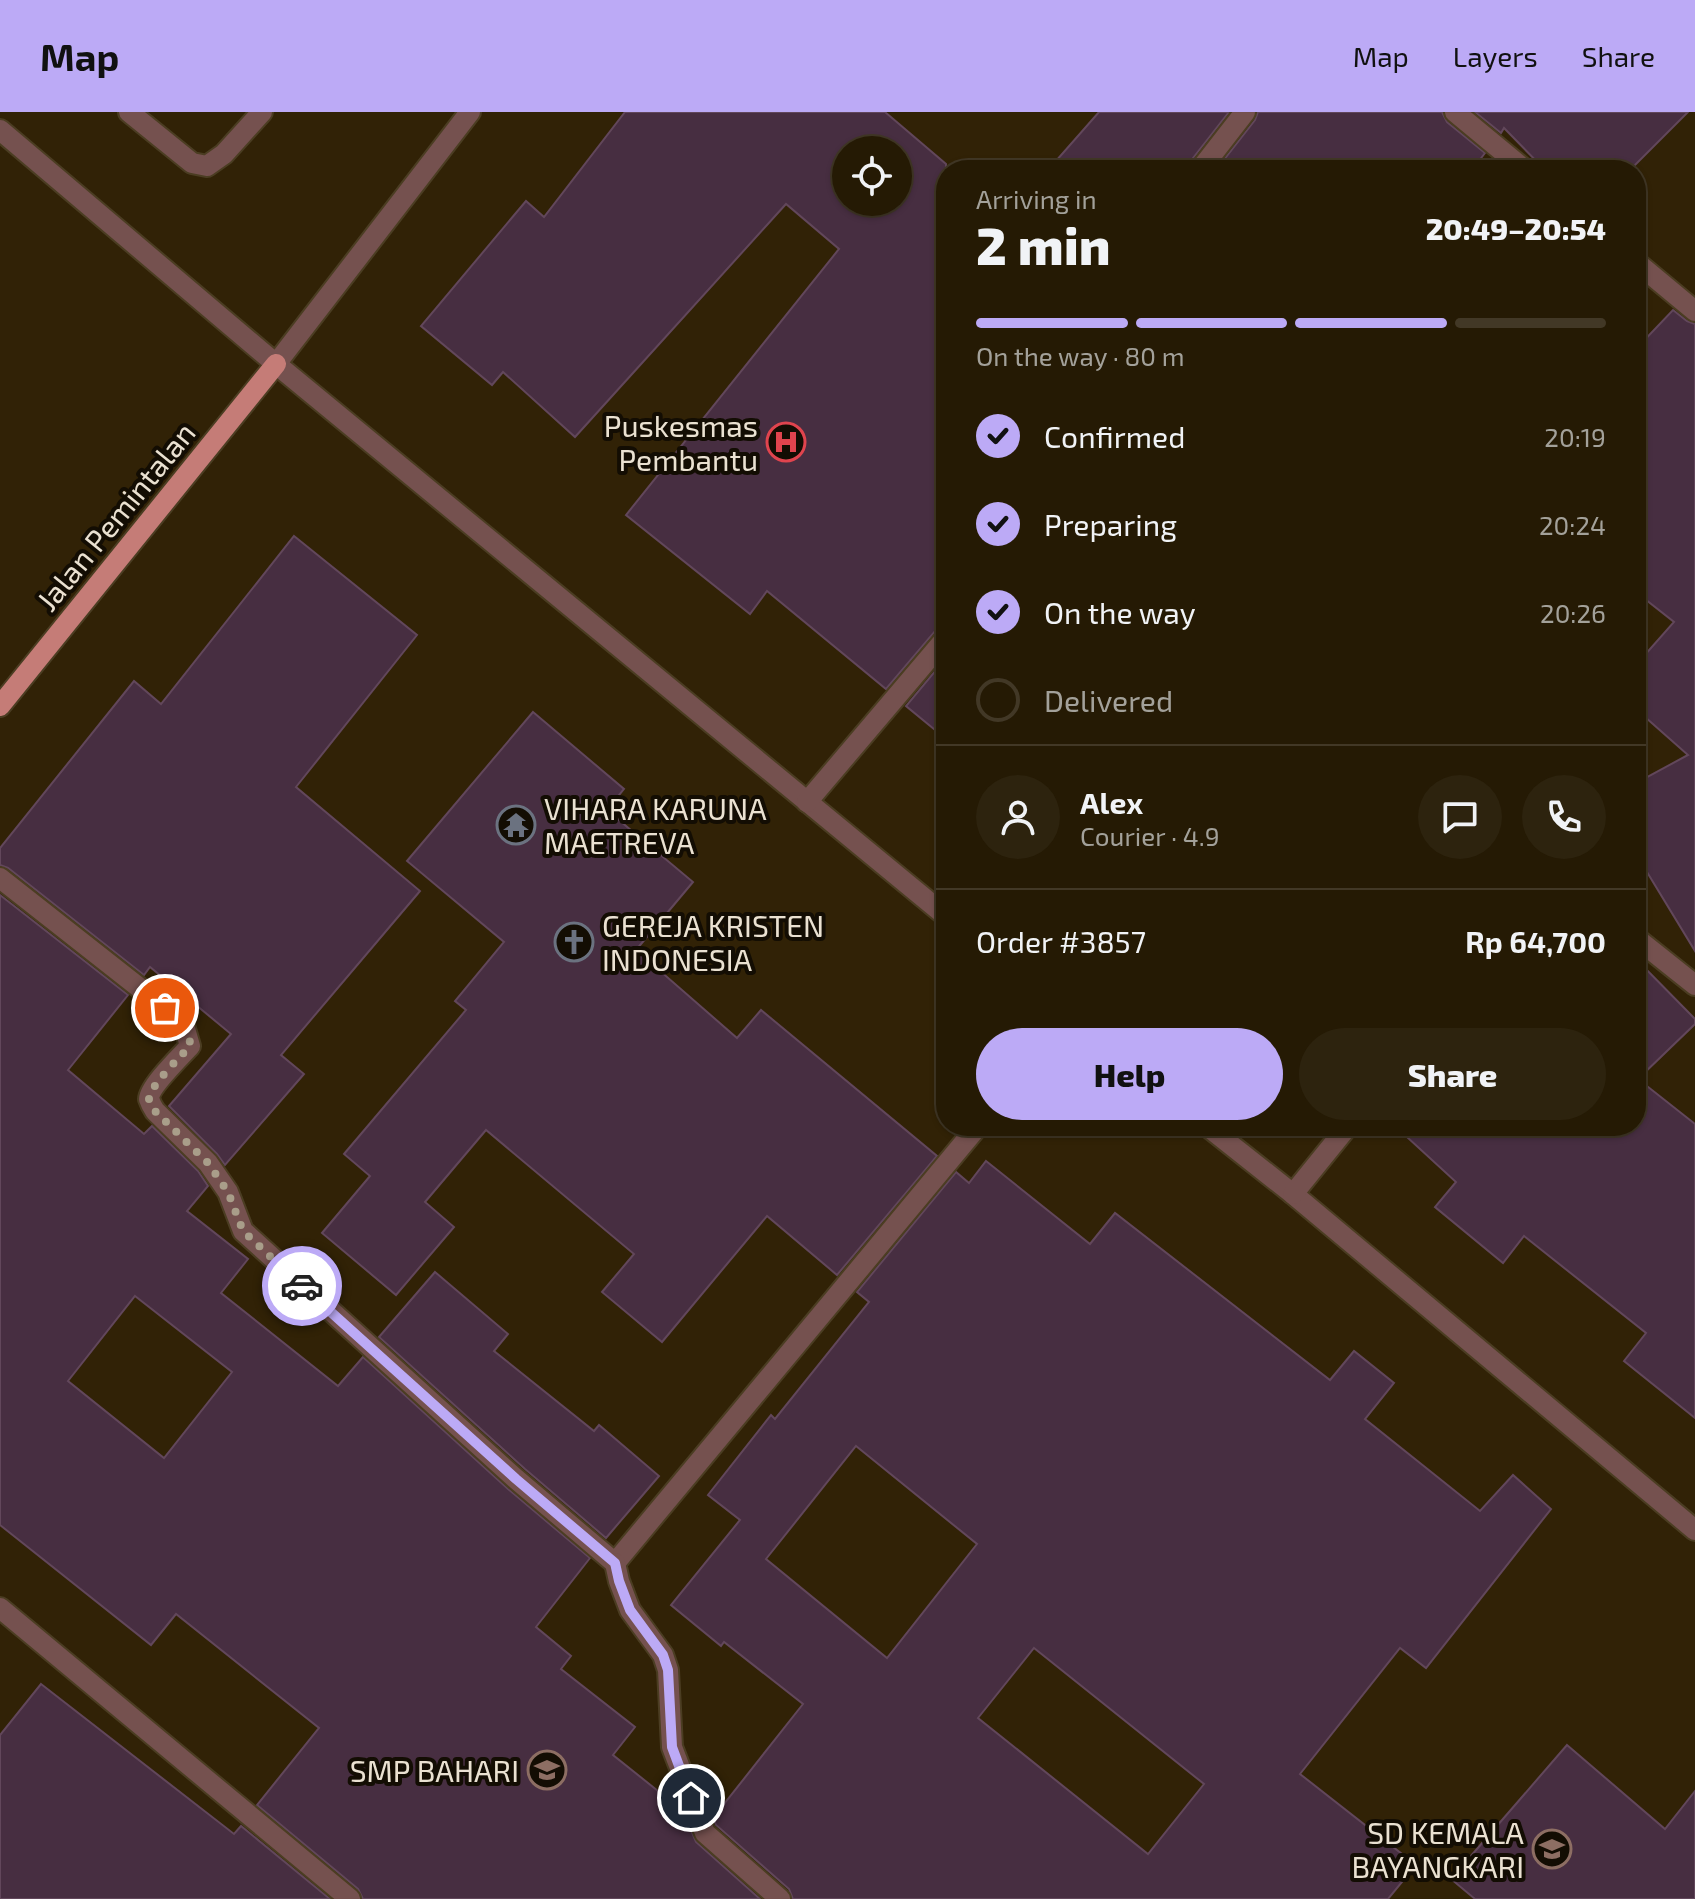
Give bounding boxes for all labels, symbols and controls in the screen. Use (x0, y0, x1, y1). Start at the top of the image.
text: Map (40, 33, 119, 79)
text: Map (1353, 39, 1409, 73)
text: Layers (1453, 39, 1538, 73)
text: Share (1582, 39, 1655, 73)
map controls (832, 136, 912, 216)
button: locate (832, 136, 912, 216)
text: Arriving in (976, 183, 1097, 214)
text: 20:49–20:54 (1426, 210, 1606, 246)
text: 2 min (976, 213, 1111, 275)
text: On the way · 80 m (976, 340, 1185, 371)
place label: Puskesmas Pembantu (604, 407, 758, 477)
icon: check (976, 414, 1020, 458)
street label: Jalan Pemintalan (28, 415, 202, 617)
text: Confirmed (1044, 418, 1185, 454)
hospital icon: Puskesmas Pembantu (765, 421, 807, 463)
text: 20:19 (1544, 421, 1606, 452)
icon: check (976, 502, 1020, 546)
text: Preparing (1044, 506, 1177, 542)
text: 20:24 (1539, 509, 1606, 540)
icon: check (976, 590, 1020, 634)
text: On the way (1044, 594, 1196, 630)
text: 20:26 (1540, 597, 1606, 628)
text: Delivered (1044, 682, 1173, 718)
button: person (976, 775, 1060, 859)
button: chat (1418, 775, 1502, 859)
button: phone (1522, 775, 1606, 859)
text: Alex (1080, 784, 1143, 820)
place label: VIHARA KARUNA MAETREVA (544, 790, 767, 860)
temple icon: VIHARA KARUNA MAETREVA (495, 804, 537, 846)
text: Courier · 4.9 (1080, 820, 1220, 851)
place label: GEREJA KRISTEN INDONESIA (602, 907, 824, 977)
church icon: GEREJA KRISTEN INDONESIA (553, 921, 595, 963)
text: Order #3857 (976, 923, 1146, 959)
text: Rp 64,700 (1465, 923, 1606, 959)
pin (131, 974, 199, 1042)
icon: bag (143, 986, 187, 1030)
button: Help (976, 1028, 1283, 1120)
button: Share (1299, 1028, 1606, 1120)
courier (262, 1246, 342, 1326)
icon: car (280, 1264, 324, 1308)
school or university icon: SMP BAHARI (526, 1749, 568, 1791)
place label: SMP BAHARI (350, 1752, 519, 1788)
pin (657, 1764, 725, 1832)
icon: home (669, 1776, 713, 1820)
place label: SD KEMALA BAYANGKARI (1351, 1814, 1524, 1884)
school or university icon: SD KEMALA BAYANGKARI (1531, 1828, 1573, 1870)

